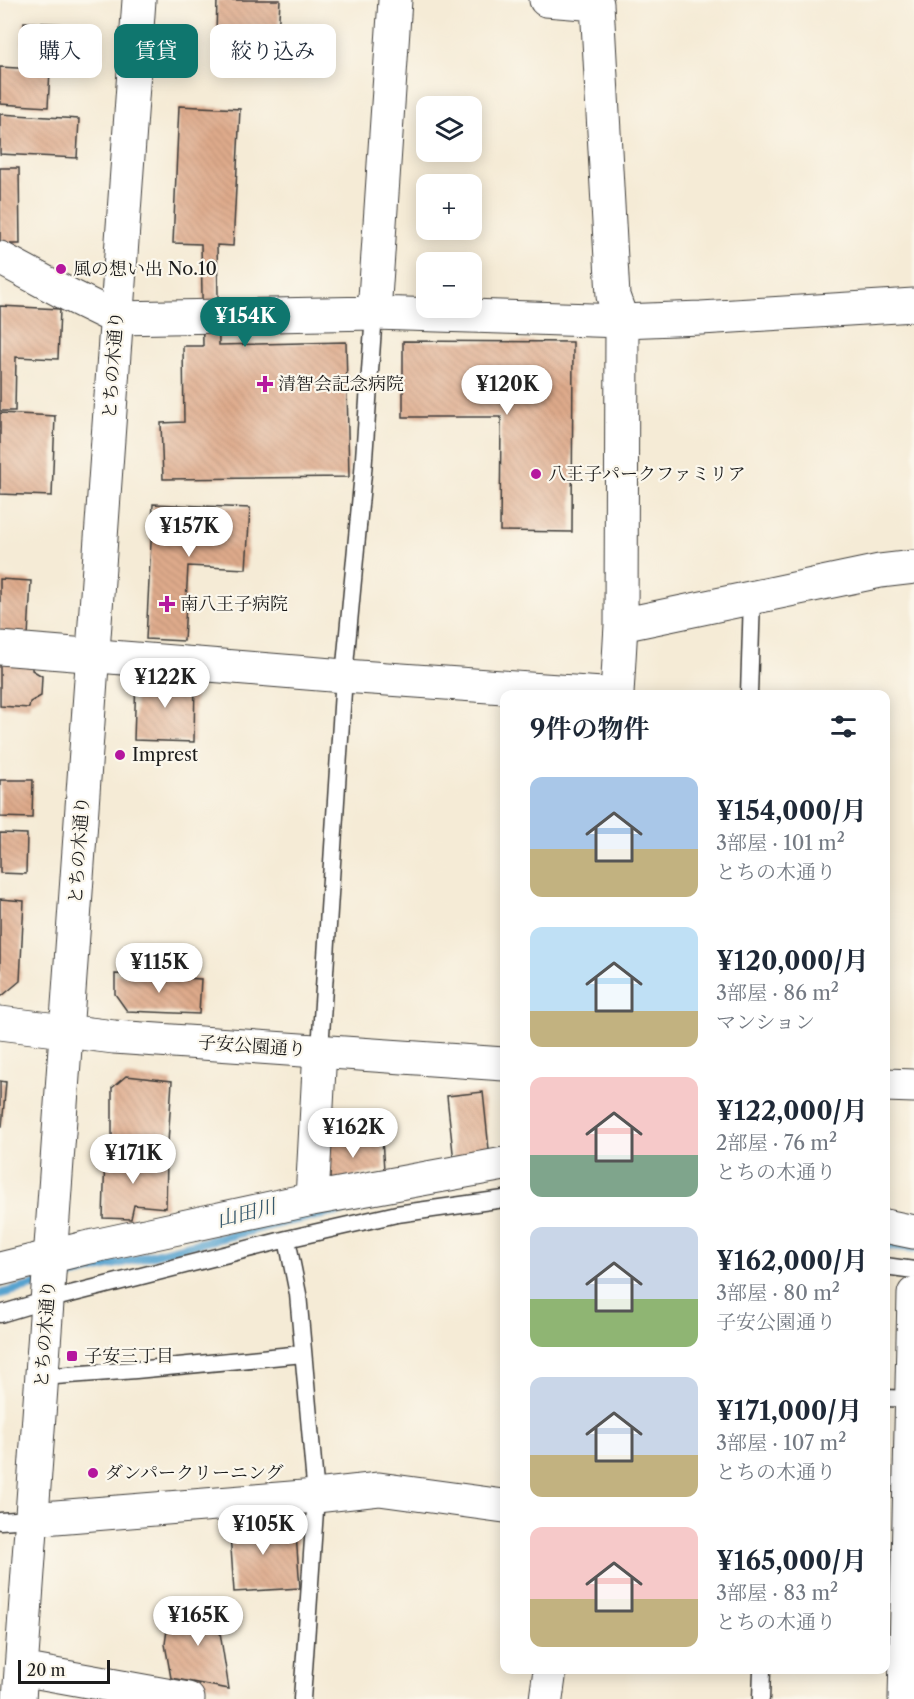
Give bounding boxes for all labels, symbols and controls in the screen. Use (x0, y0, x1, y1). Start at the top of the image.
chip: 購入 (18, 24, 102, 78)
chip: 賃貸 (114, 24, 198, 78)
chip: 絞り込み (210, 24, 336, 78)
map controls (416, 96, 482, 318)
button: layers (416, 96, 482, 162)
button: + (416, 174, 482, 240)
button: − (416, 252, 482, 318)
place label: 風の想い出 No.10 (73, 258, 217, 280)
marker: 風の想い出 No.10 (54, 262, 68, 276)
pin: ¥154K (203, 297, 287, 348)
text: ¥154K (214, 304, 276, 328)
street label: とちの木通り (98, 310, 128, 420)
pin: ¥120K (465, 365, 549, 416)
text: ¥120K (475, 372, 539, 396)
place label: 清智会記念病院 (278, 373, 404, 395)
marker: 清智会記念病院 (256, 375, 274, 393)
place label: 八王子パークファミリア (548, 463, 746, 485)
marker: 八王子パークファミリア (529, 467, 543, 481)
pin: ¥157K (147, 507, 231, 558)
text: ¥157K (159, 514, 219, 538)
place label: 南八王子病院 (180, 593, 288, 615)
marker: 南八王子病院 (158, 595, 176, 613)
pin: ¥122K (123, 658, 207, 709)
text: ¥122K (134, 665, 196, 689)
icon: filters (827, 710, 860, 743)
text: 9件の物件 (530, 713, 650, 745)
place label: Imprest (132, 744, 199, 766)
marker: Imprest (113, 748, 127, 762)
street label: とちの木通り (64, 795, 94, 905)
text: ¥154,000/月 (716, 795, 867, 827)
icon: home (578, 801, 650, 873)
text: 3部屋 · 101 m² (716, 831, 845, 855)
text: とちの木通り (716, 860, 836, 884)
pin: ¥115K (117, 943, 201, 994)
text: ¥120,000/月 (716, 945, 869, 977)
text: ¥115K (130, 950, 188, 974)
icon: home (578, 951, 650, 1023)
text: 3部屋 · 86 m² (716, 981, 839, 1005)
text: マンション (716, 1010, 815, 1034)
street label: 子安公園通り (197, 1031, 307, 1061)
text: ¥122,000/月 (716, 1095, 868, 1127)
icon: home (578, 1101, 650, 1173)
pin: ¥162K (311, 1108, 395, 1159)
text: ¥162K (322, 1115, 384, 1139)
text: 2部屋 · 76 m² (716, 1131, 837, 1155)
pin: ¥171K (91, 1134, 175, 1185)
text: ¥171K (104, 1141, 162, 1165)
text: とちの木通り (716, 1160, 836, 1184)
water label: 山田川 (214, 1194, 280, 1232)
text: ¥162,000/月 (716, 1245, 868, 1277)
icon: home (578, 1251, 650, 1323)
street label: とちの木通り (30, 1279, 60, 1389)
text: 3部屋 · 80 m² (716, 1281, 840, 1305)
text: 子安公園通り (716, 1310, 836, 1334)
place label: 子安三丁目 (84, 1345, 174, 1367)
marker: 子安三丁目 (65, 1349, 79, 1363)
text: ¥171,000/月 (716, 1395, 863, 1427)
icon: home (578, 1401, 650, 1473)
text: 3部屋 · 107 m² (716, 1431, 846, 1455)
text: とちの木通り (716, 1460, 836, 1484)
place label: ダンパークリーニング (105, 1462, 284, 1484)
marker: ダンパークリーニング (86, 1466, 100, 1480)
pin: ¥105K (221, 1505, 305, 1556)
text: ¥105K (232, 1512, 294, 1536)
text: ¥165,000/月 (716, 1545, 867, 1577)
icon: home (578, 1551, 650, 1623)
text: 3部屋 · 83 m² (716, 1581, 838, 1605)
pin: ¥165K (156, 1596, 240, 1647)
text: ¥165K (167, 1603, 229, 1627)
text: とちの木通り (716, 1610, 836, 1634)
scale bar (18, 1657, 110, 1684)
text: 20 m (27, 1660, 66, 1680)

